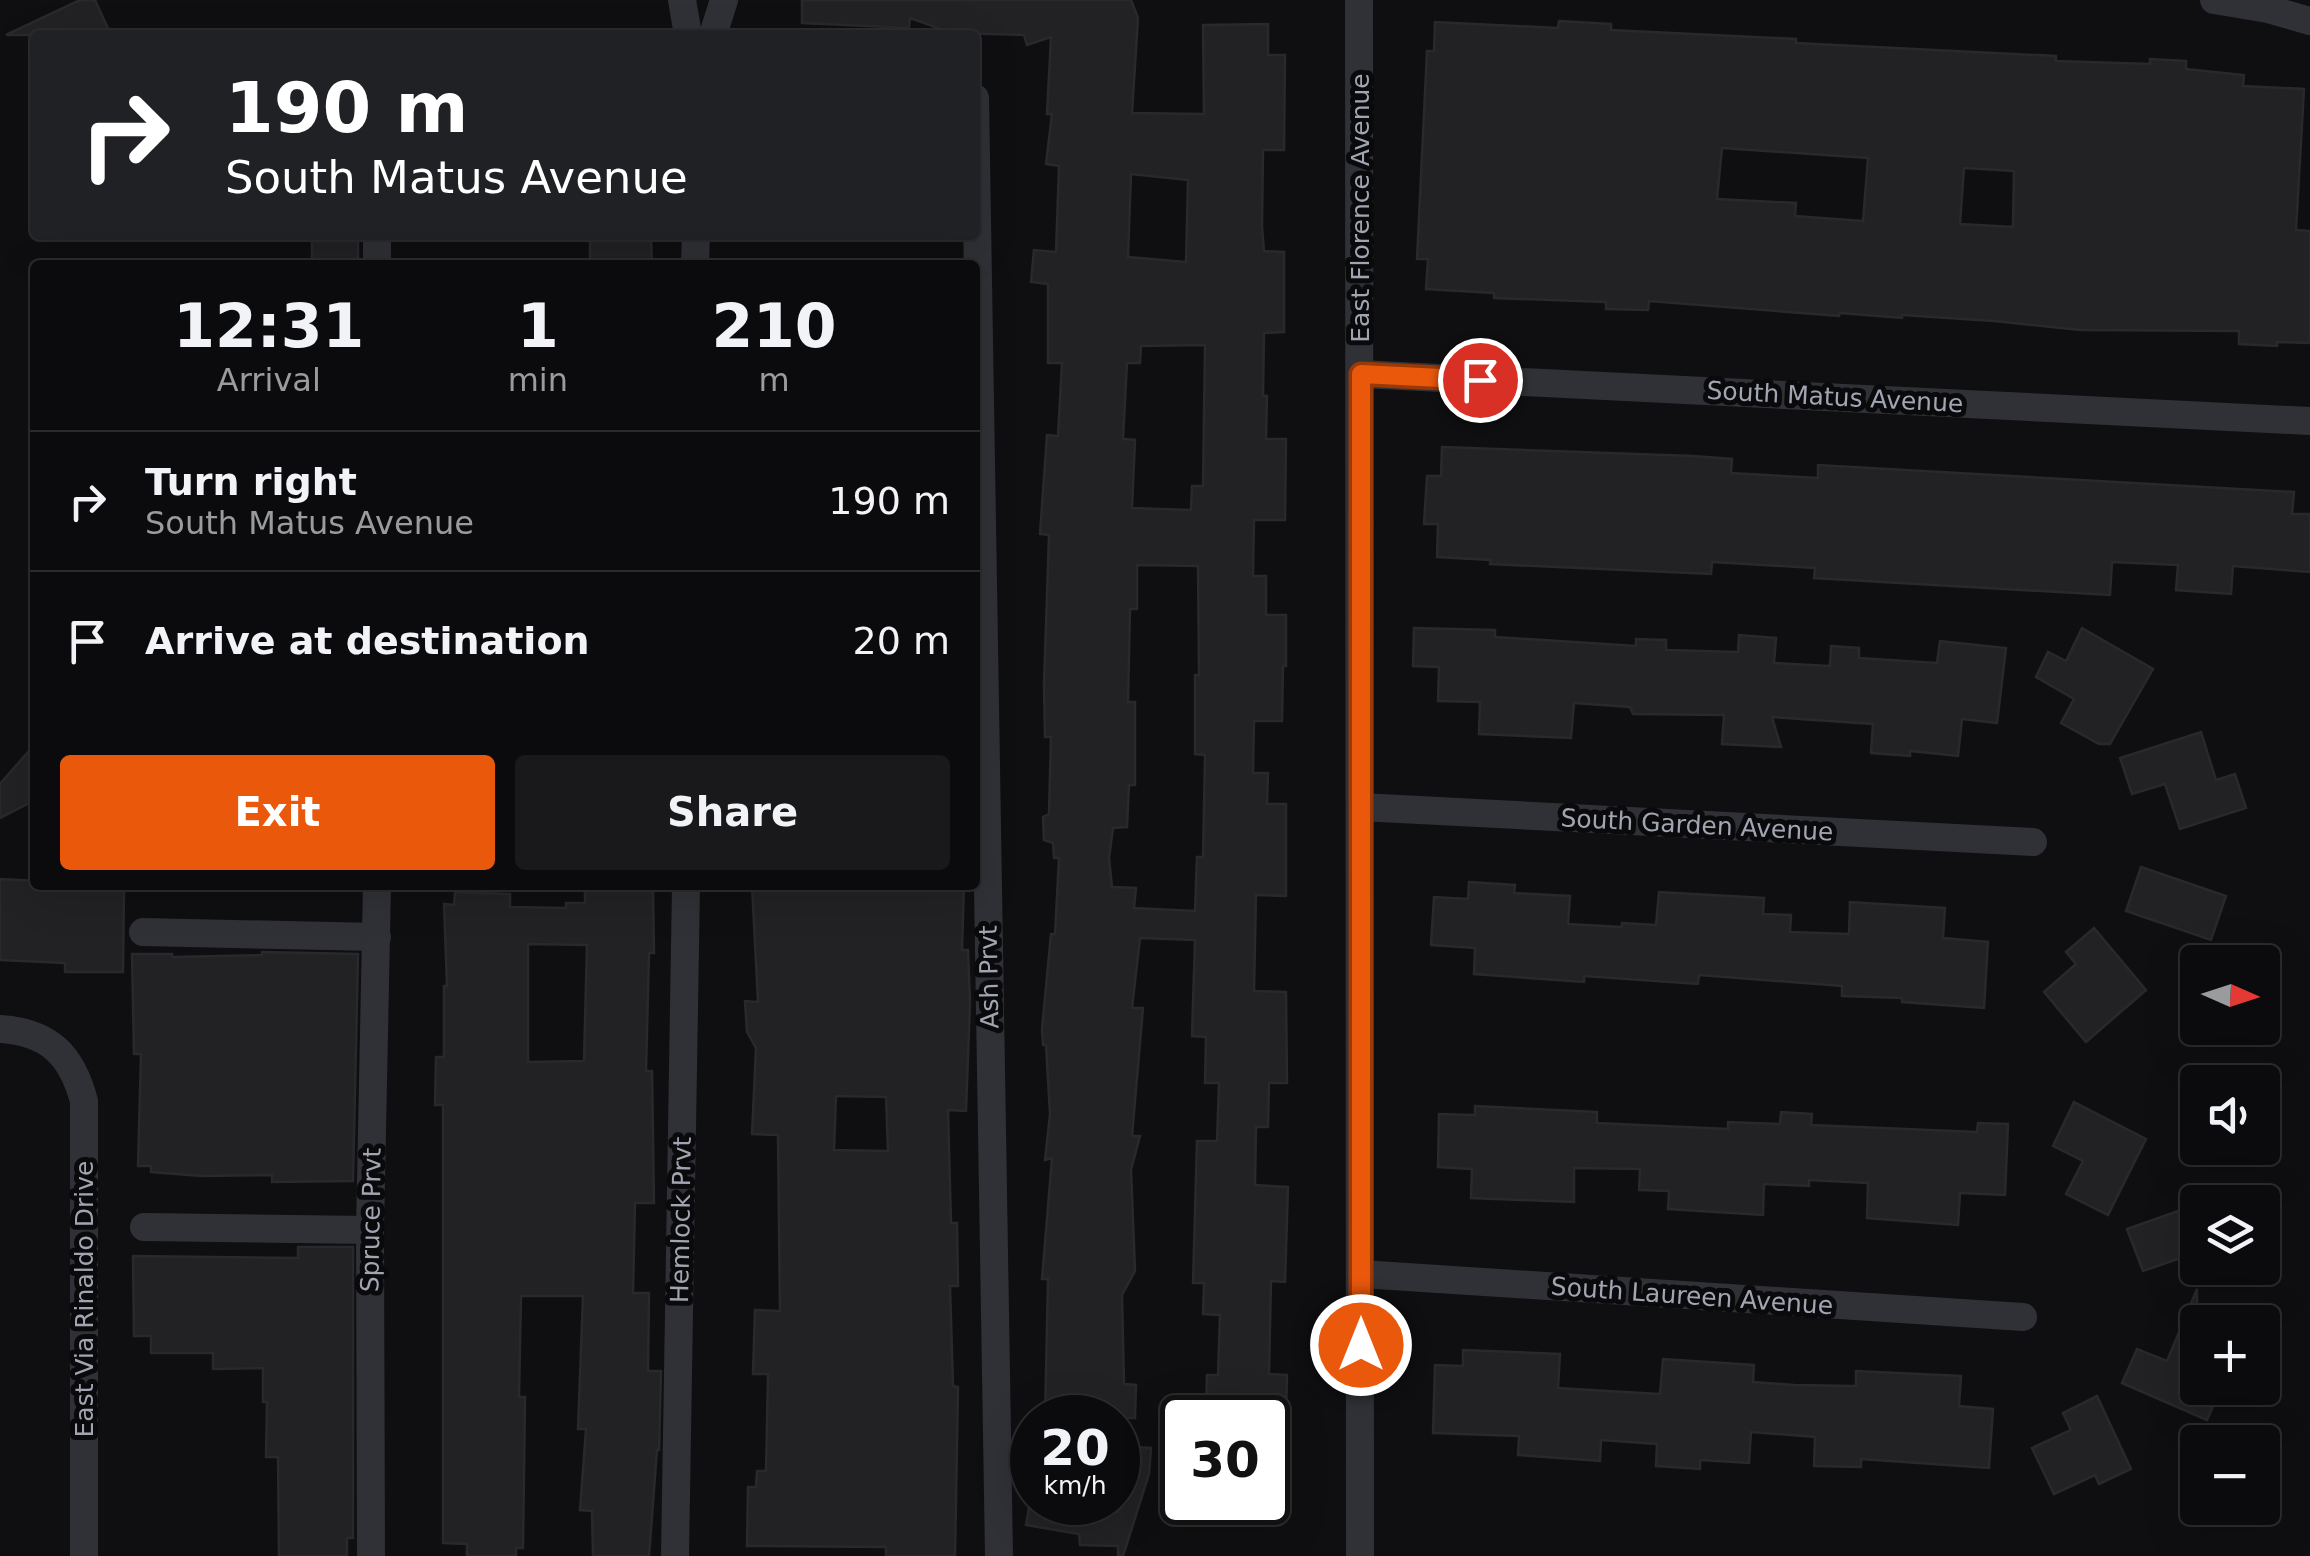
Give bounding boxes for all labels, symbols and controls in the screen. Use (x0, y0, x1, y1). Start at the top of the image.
text: 190 m (225, 67, 468, 149)
icon: right (60, 70, 190, 200)
street label: East Florence Avenue (1346, 73, 1375, 343)
text: South Matus Avenue (225, 151, 688, 204)
text: 12:31 (173, 291, 364, 361)
text: 1 (517, 291, 559, 361)
text: 210 (711, 291, 837, 361)
pin (1438, 338, 1523, 423)
icon: arrive (1453, 353, 1508, 408)
text: Arrival (217, 361, 321, 399)
text: min (508, 361, 568, 399)
text: m (758, 361, 790, 399)
street label: South Matus Avenue (1706, 376, 1964, 418)
text: Turn right (145, 460, 357, 504)
icon: right (60, 474, 115, 529)
text: 190 m (828, 479, 950, 523)
text: South Matus Avenue (145, 504, 474, 542)
icon: arrive (60, 614, 115, 669)
text: Arrive at destination (145, 619, 590, 663)
text: 20 m (853, 619, 950, 663)
button: Exit (60, 755, 495, 870)
button: Share (515, 755, 950, 870)
street label: South Garden Avenue (1560, 803, 1834, 847)
street label: Ash Prvt (974, 925, 1004, 1029)
north arrow (2180, 945, 2280, 1045)
map controls (2180, 945, 2280, 1525)
button: sound (2180, 1065, 2280, 1165)
street label: Hemlock Prvt (665, 1136, 697, 1303)
street label: Spruce Prvt (355, 1147, 387, 1292)
street label: East Via Rinaldo Drive (70, 1161, 99, 1437)
button: layers (2180, 1185, 2280, 1285)
street label: South Laureen Avenue (1550, 1272, 1834, 1320)
position arrow (1309, 1293, 1413, 1397)
button: + (2180, 1305, 2280, 1405)
speed limit sign: 30 (1160, 1395, 1290, 1525)
text: 20 (1040, 1419, 1110, 1477)
button: − (2180, 1425, 2280, 1525)
text: km/h (1043, 1471, 1107, 1500)

